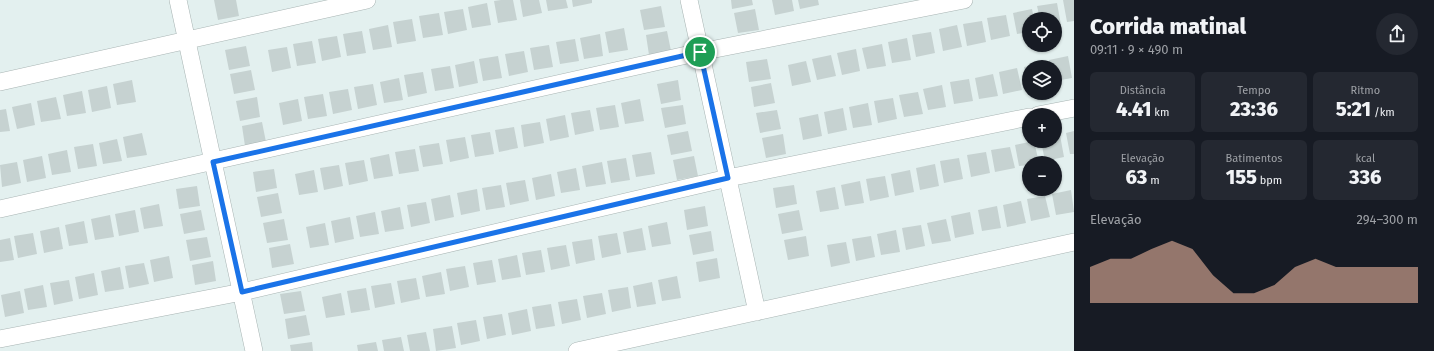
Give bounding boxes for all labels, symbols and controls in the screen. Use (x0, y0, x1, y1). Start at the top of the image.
map controls (1022, 12, 1062, 196)
button: locate (1022, 12, 1062, 52)
text: Corrida matinal (1090, 13, 1246, 40)
button: share (1376, 13, 1418, 55)
pin (683, 35, 717, 69)
icon: arrive (689, 41, 711, 63)
text: 09:11 · 9 × 490 m (1090, 42, 1183, 57)
button: layers (1022, 60, 1062, 100)
text: Distância (1120, 84, 1166, 97)
text: Tempo (1237, 84, 1271, 97)
text: Ritmo (1351, 84, 1380, 97)
text: 4.41 (1116, 97, 1151, 121)
text: 23:36 (1230, 97, 1278, 121)
text: 5:21 (1336, 97, 1371, 121)
text: km (1151, 106, 1169, 119)
text: /km (1371, 106, 1395, 119)
button: + (1022, 108, 1062, 148)
text: Elevação (1121, 152, 1165, 165)
text: Batimentos (1226, 152, 1282, 165)
text: kcal (1355, 152, 1375, 165)
button: − (1022, 156, 1062, 196)
text: 63 (1126, 165, 1147, 189)
text: 155 (1226, 165, 1257, 189)
text: 336 (1349, 165, 1382, 189)
text: m (1147, 174, 1160, 187)
text: bpm (1257, 174, 1282, 187)
text: Elevação (1090, 212, 1142, 227)
text: 294–300 m (1357, 212, 1418, 227)

